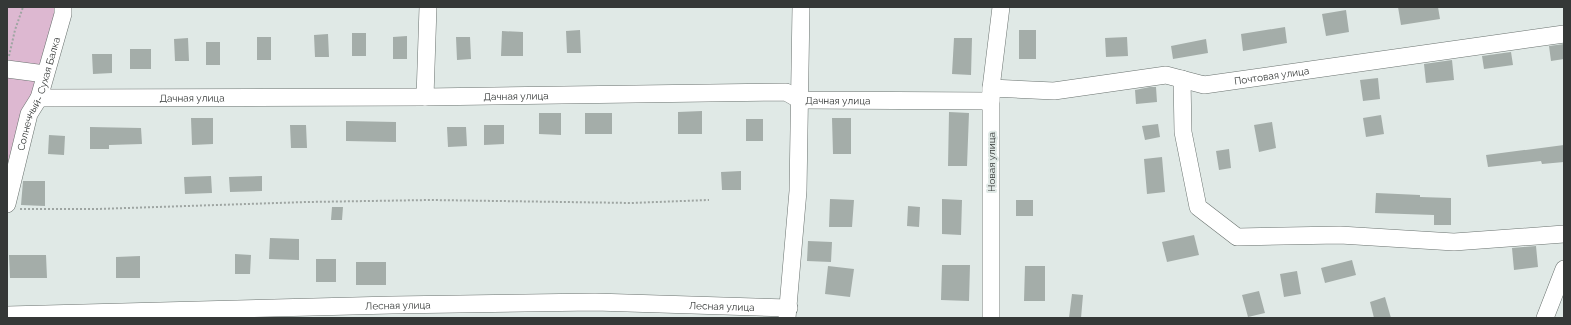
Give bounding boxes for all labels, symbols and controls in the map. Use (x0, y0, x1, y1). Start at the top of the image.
street label: Солнечный- Сухая Балка (15, 36, 62, 152)
street label: Почтовая улица (1234, 65, 1310, 87)
street label: Дачная улица (483, 90, 549, 102)
street label: Дачная улица (159, 93, 225, 104)
street label: Дачная улица (805, 95, 870, 106)
street label: Новая улица (986, 132, 997, 192)
street label: Лесная улица (365, 299, 431, 312)
street label: Лесная улица (689, 300, 755, 313)

